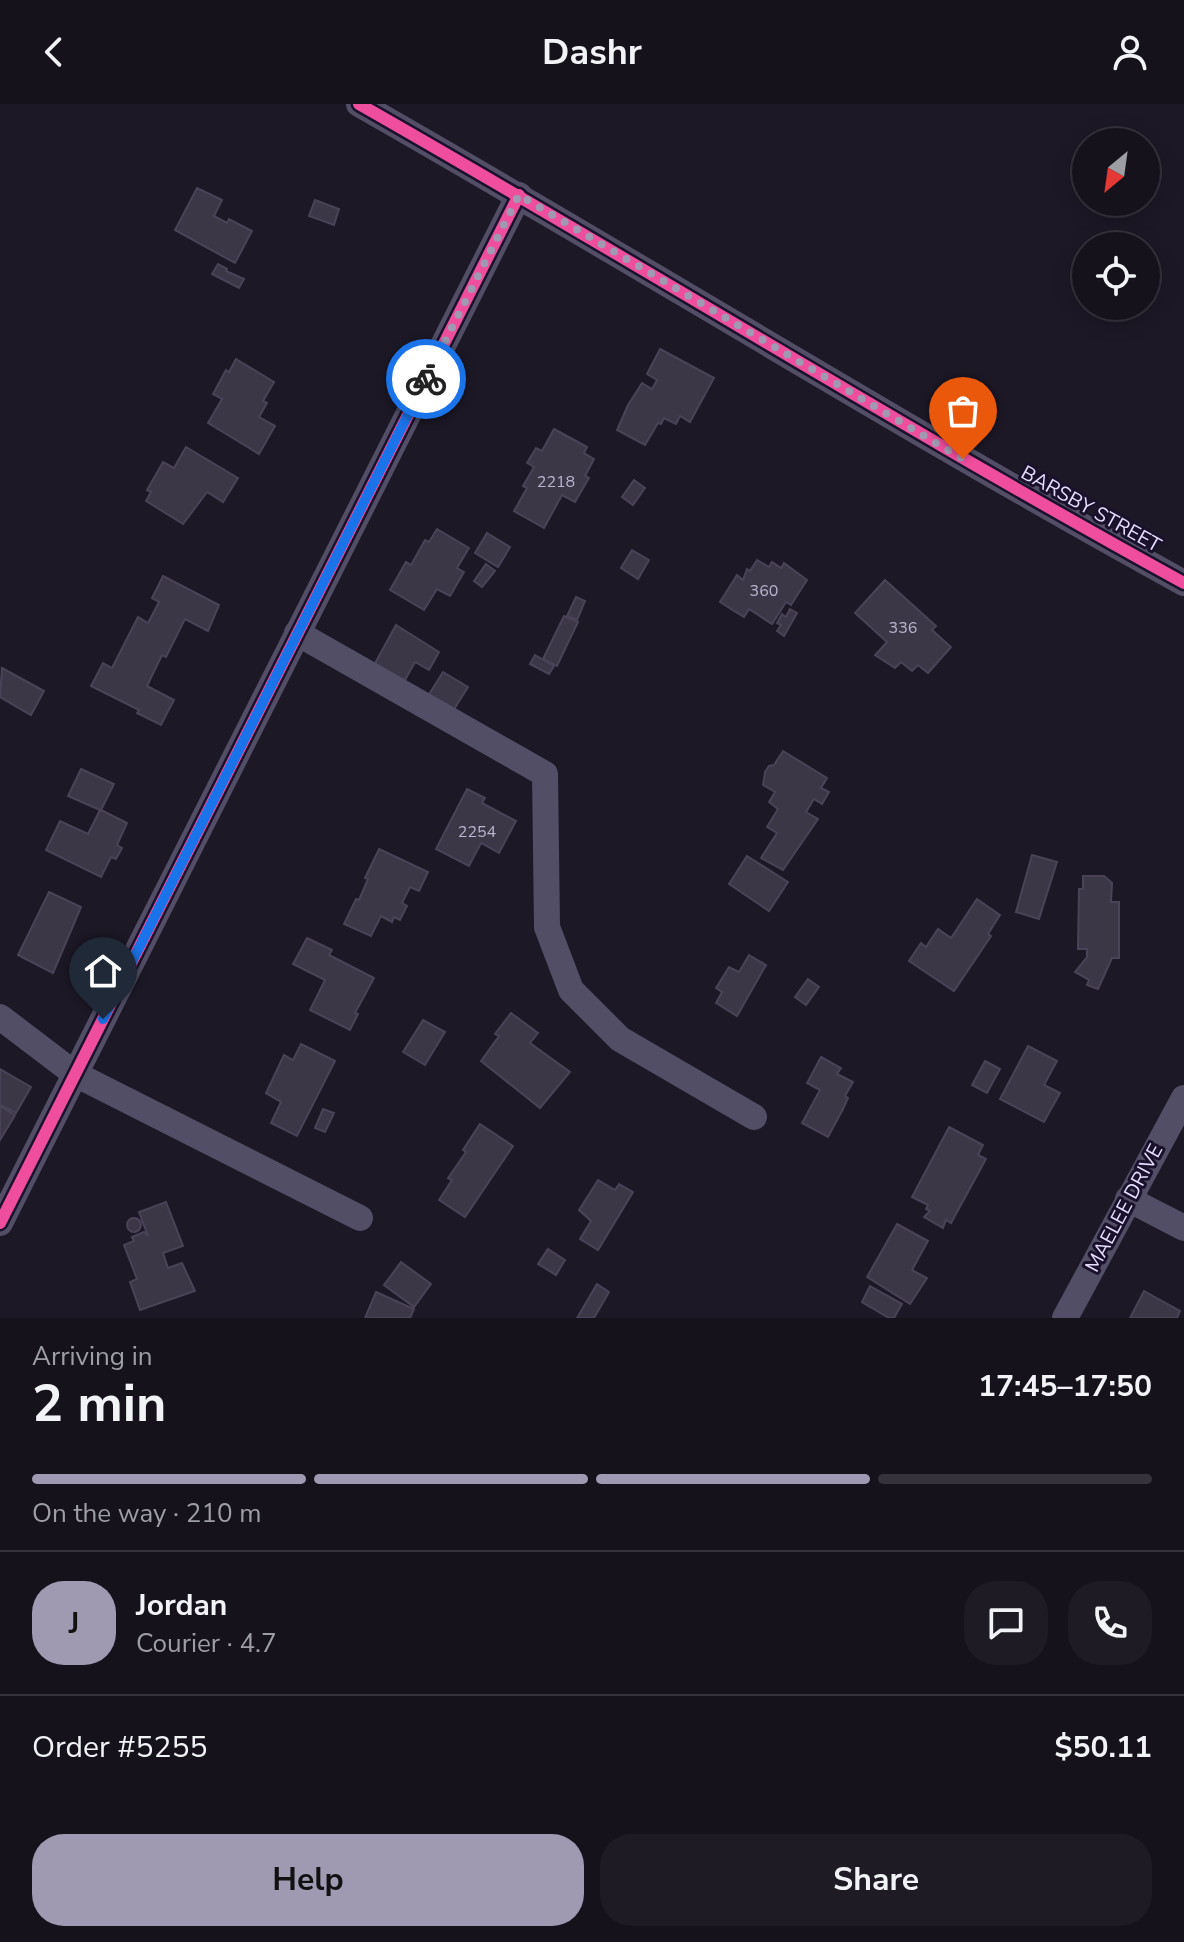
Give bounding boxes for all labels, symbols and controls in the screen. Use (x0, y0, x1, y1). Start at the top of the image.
text: Dashr (542, 28, 642, 77)
icon: back (32, 30, 76, 74)
icon: person (1108, 30, 1152, 74)
north arrow (1072, 128, 1160, 216)
map controls (1072, 128, 1160, 320)
button: locate (1072, 232, 1160, 320)
courier (386, 339, 466, 419)
icon: bike (404, 357, 448, 401)
pin (929, 377, 997, 459)
icon: bag (941, 389, 985, 433)
street label: BARSBY STREET (1016, 459, 1166, 559)
house number: 2218 (537, 471, 575, 493)
house number: 360 (750, 580, 778, 602)
house number: 336 (889, 617, 917, 639)
house number: 2254 (458, 821, 497, 843)
pin (69, 937, 137, 1019)
icon: home (81, 949, 125, 993)
street label: MAELEE DRIVE (1079, 1139, 1169, 1277)
text: Arriving in (32, 1339, 153, 1374)
text: 17:45–17:50 (978, 1366, 1152, 1407)
text: 2 min (32, 1368, 167, 1439)
text: On the way · 210 m (32, 1496, 261, 1531)
button: chat (964, 1581, 1048, 1665)
button: phone (1068, 1581, 1152, 1665)
text: Jordan (136, 1585, 227, 1626)
text: J (69, 1603, 79, 1644)
text: Courier · 4.7 (136, 1626, 277, 1661)
text: Order #5255 (32, 1727, 207, 1768)
text: $50.11 (1055, 1727, 1152, 1768)
button: Help (32, 1834, 584, 1926)
button: Share (600, 1834, 1152, 1926)

